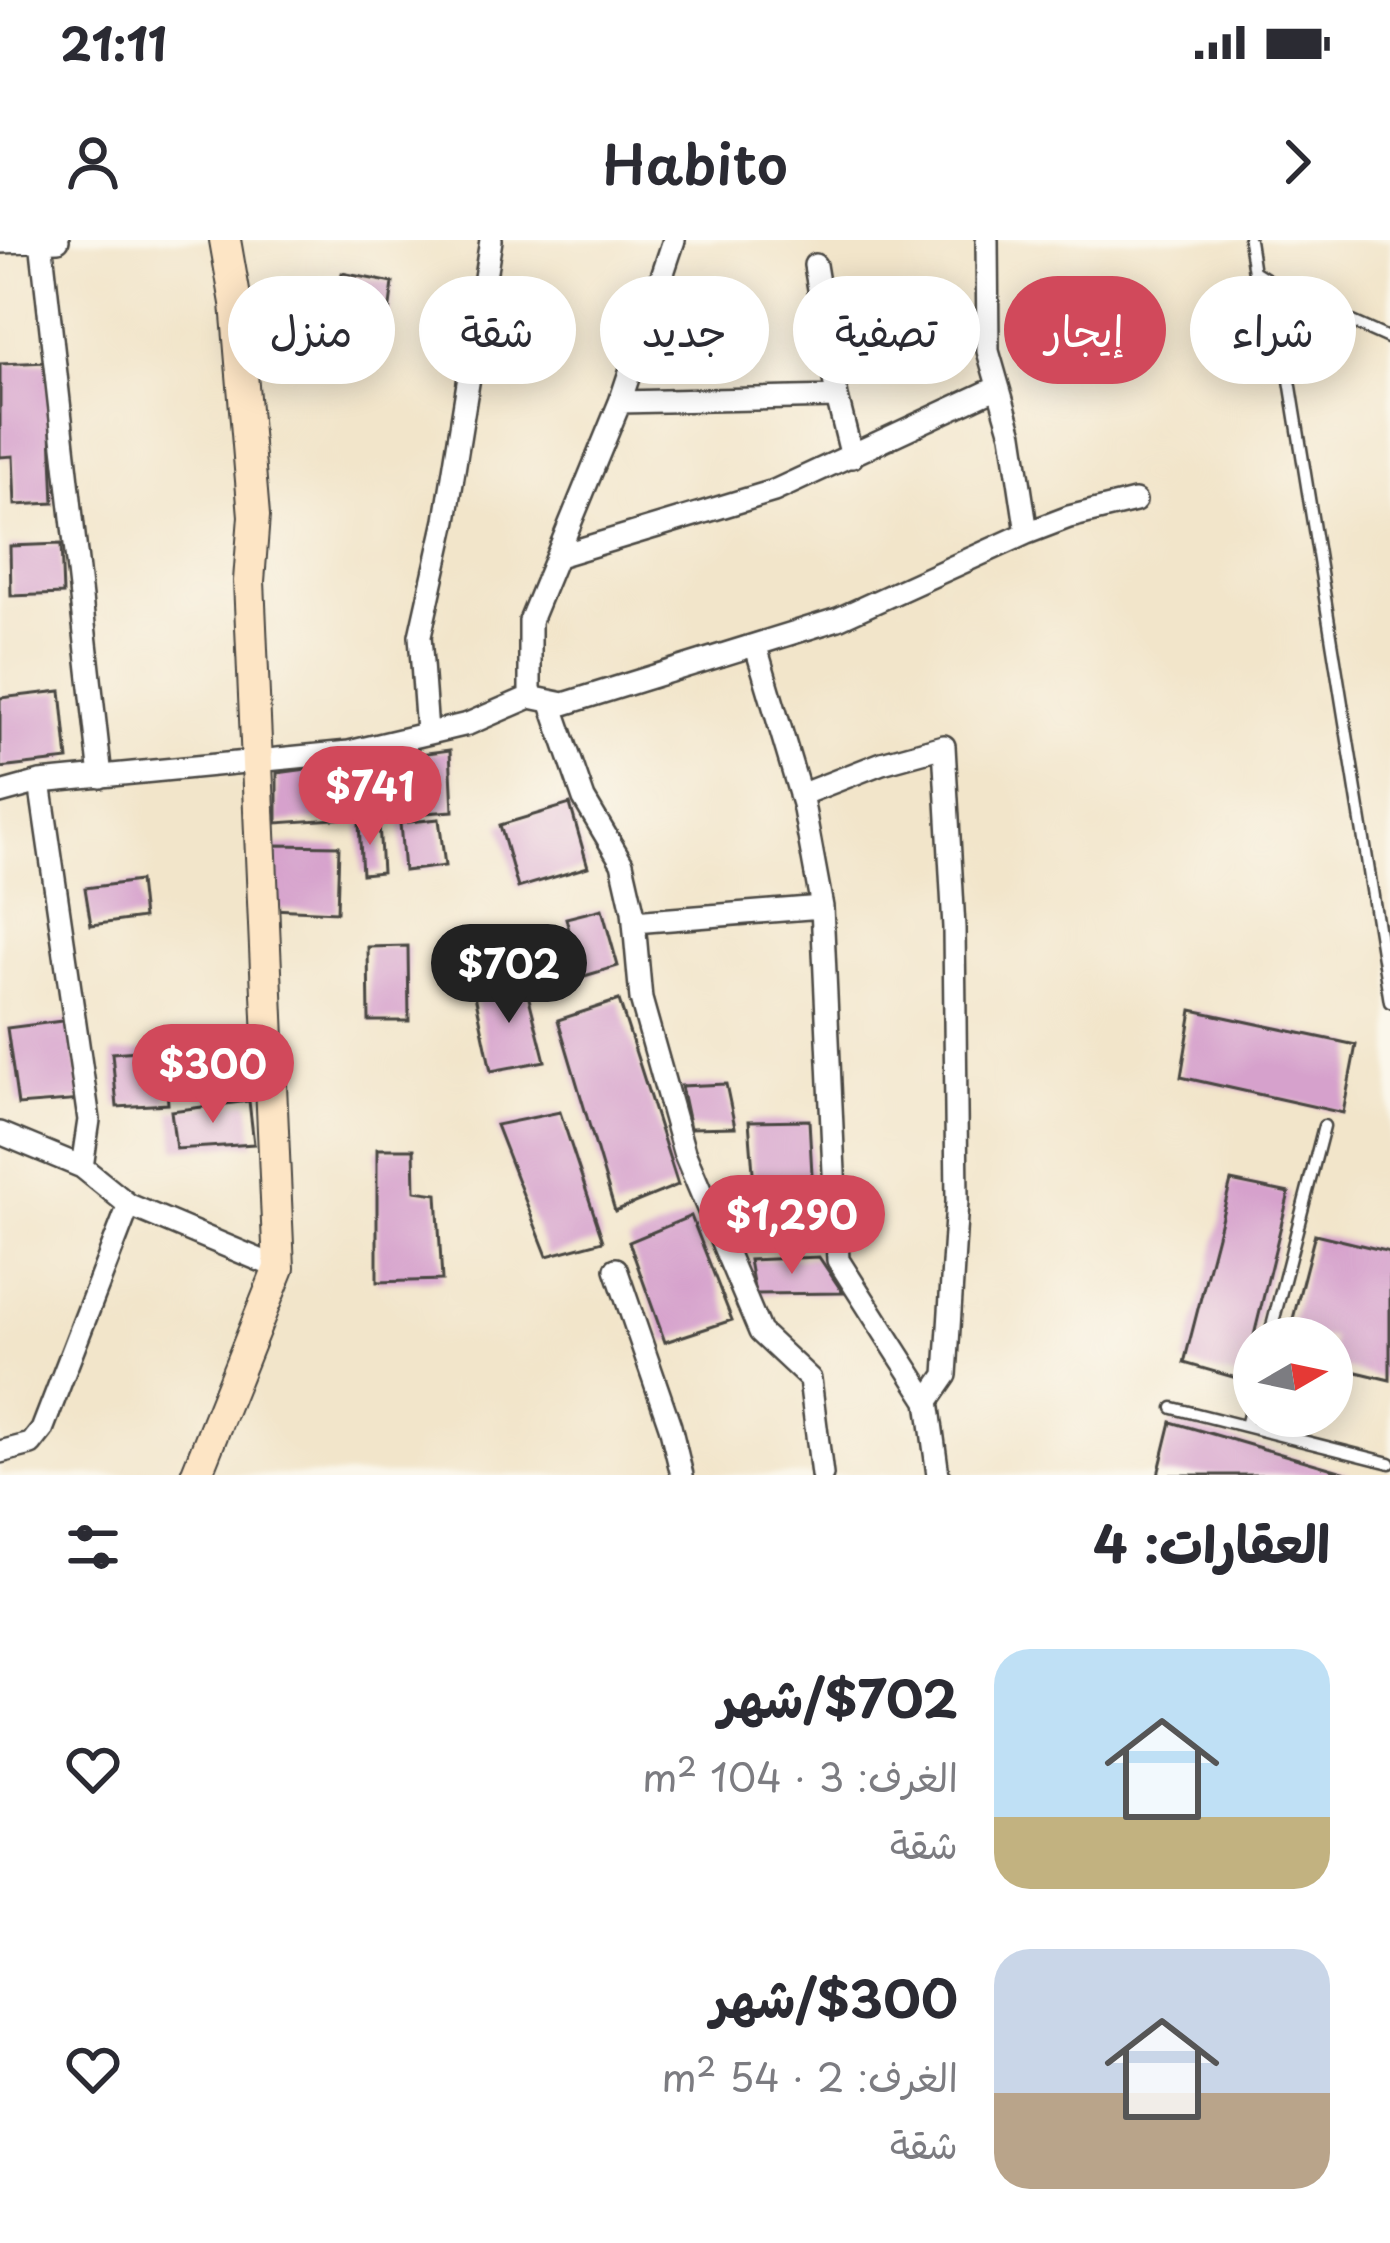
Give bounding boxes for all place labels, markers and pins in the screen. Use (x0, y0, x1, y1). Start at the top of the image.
pin: $741 (299, 746, 441, 848)
pin: $702 (438, 924, 580, 1026)
pin: $300 (142, 1024, 284, 1126)
pin: $1,290 (694, 1175, 890, 1277)

